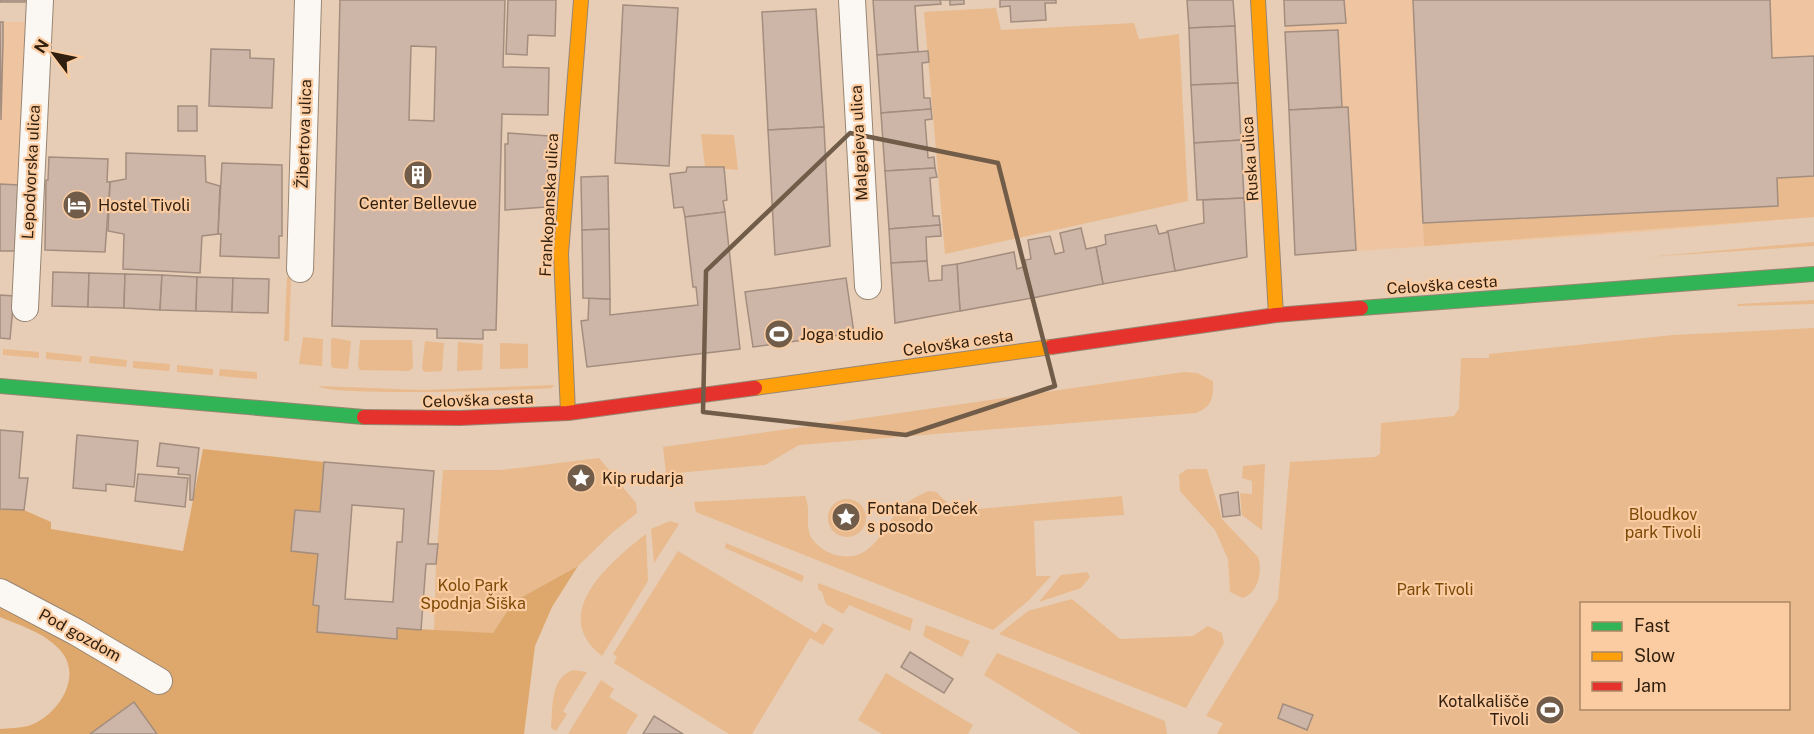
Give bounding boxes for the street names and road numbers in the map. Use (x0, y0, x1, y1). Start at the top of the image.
street label: Žibertova ulica (292, 79, 315, 189)
street label: Malgajeva ulica (846, 85, 872, 201)
street label: Lepodvorska ulica (18, 104, 44, 240)
street label: Ruska ulica (1238, 116, 1262, 202)
street label: Frankopanska ulica (536, 133, 562, 277)
street label: Celovška cesta (1386, 272, 1498, 298)
street label: Celovška cesta (902, 326, 1014, 360)
street label: Celovška cesta (422, 389, 534, 411)
street label: Pod gozdom (36, 605, 124, 665)

